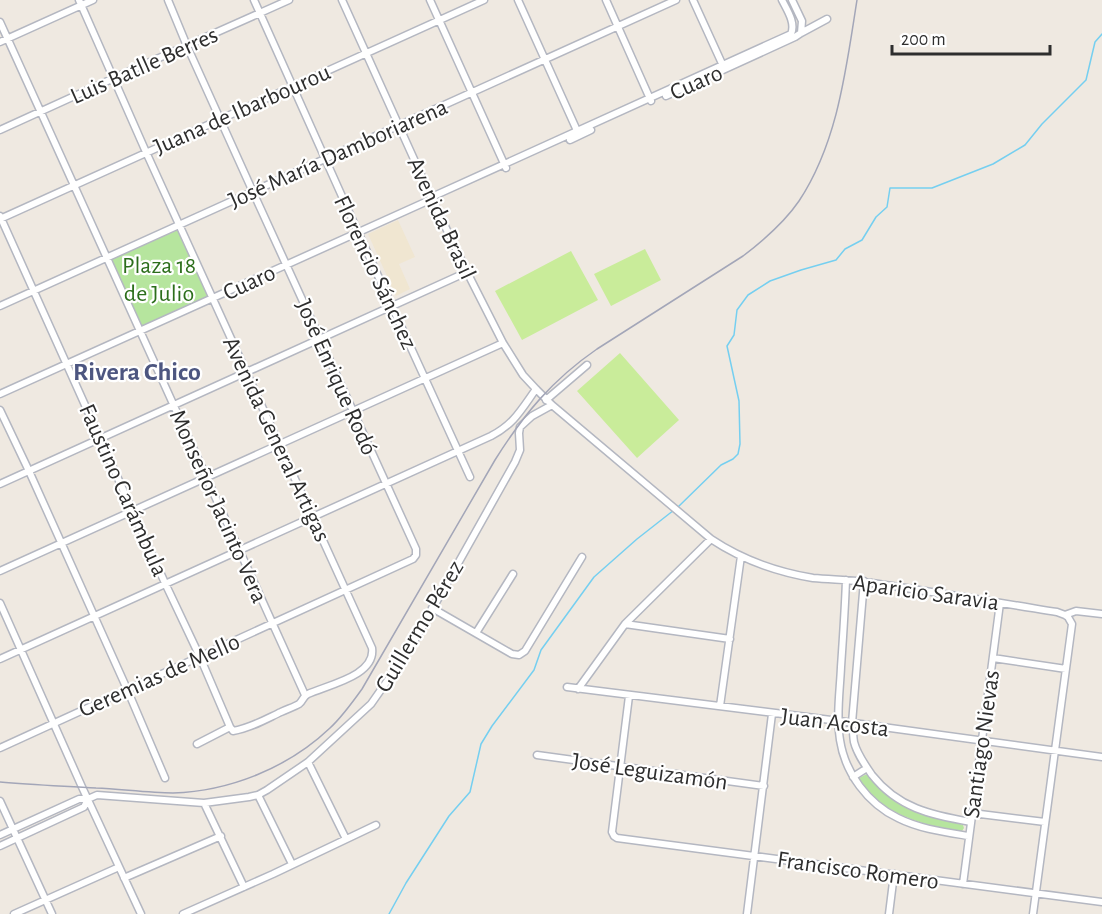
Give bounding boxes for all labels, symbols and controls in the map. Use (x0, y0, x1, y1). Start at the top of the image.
scale bar (892, 18, 1050, 56)
street label: Luis Batlle Berres (67, 23, 222, 109)
text: 200 m (901, 31, 946, 49)
street label: Juana de Ibarbourou (151, 60, 334, 160)
street label: Cuaro (667, 61, 726, 105)
street label: José María Damboriarena (225, 95, 451, 213)
street label: Avenida Brasil (402, 154, 480, 283)
street label: Florencio Sánchez (329, 192, 421, 353)
park label: Plaza 18 de Julio (122, 254, 196, 306)
street label: Cuaro (220, 260, 279, 305)
street label: José Enrique Rodó (291, 296, 381, 459)
street label: Avenida General Artigas (218, 333, 334, 546)
district label: Rivera Chico (73, 359, 201, 385)
street label: Faustino Carámbula (74, 401, 172, 580)
street label: Monseñor Jacinto Vera (165, 406, 271, 607)
street label: Guillermo Pérez (371, 556, 469, 696)
street label: Aparicio Saravia (851, 571, 1001, 615)
street label: Geremias de Mello (75, 630, 243, 722)
street label: Santiago Nievas (960, 669, 1004, 820)
street label: Juan Acosta (779, 704, 890, 742)
street label: José Leguizamón (571, 749, 729, 795)
street label: Francisco Romero (775, 848, 940, 894)

